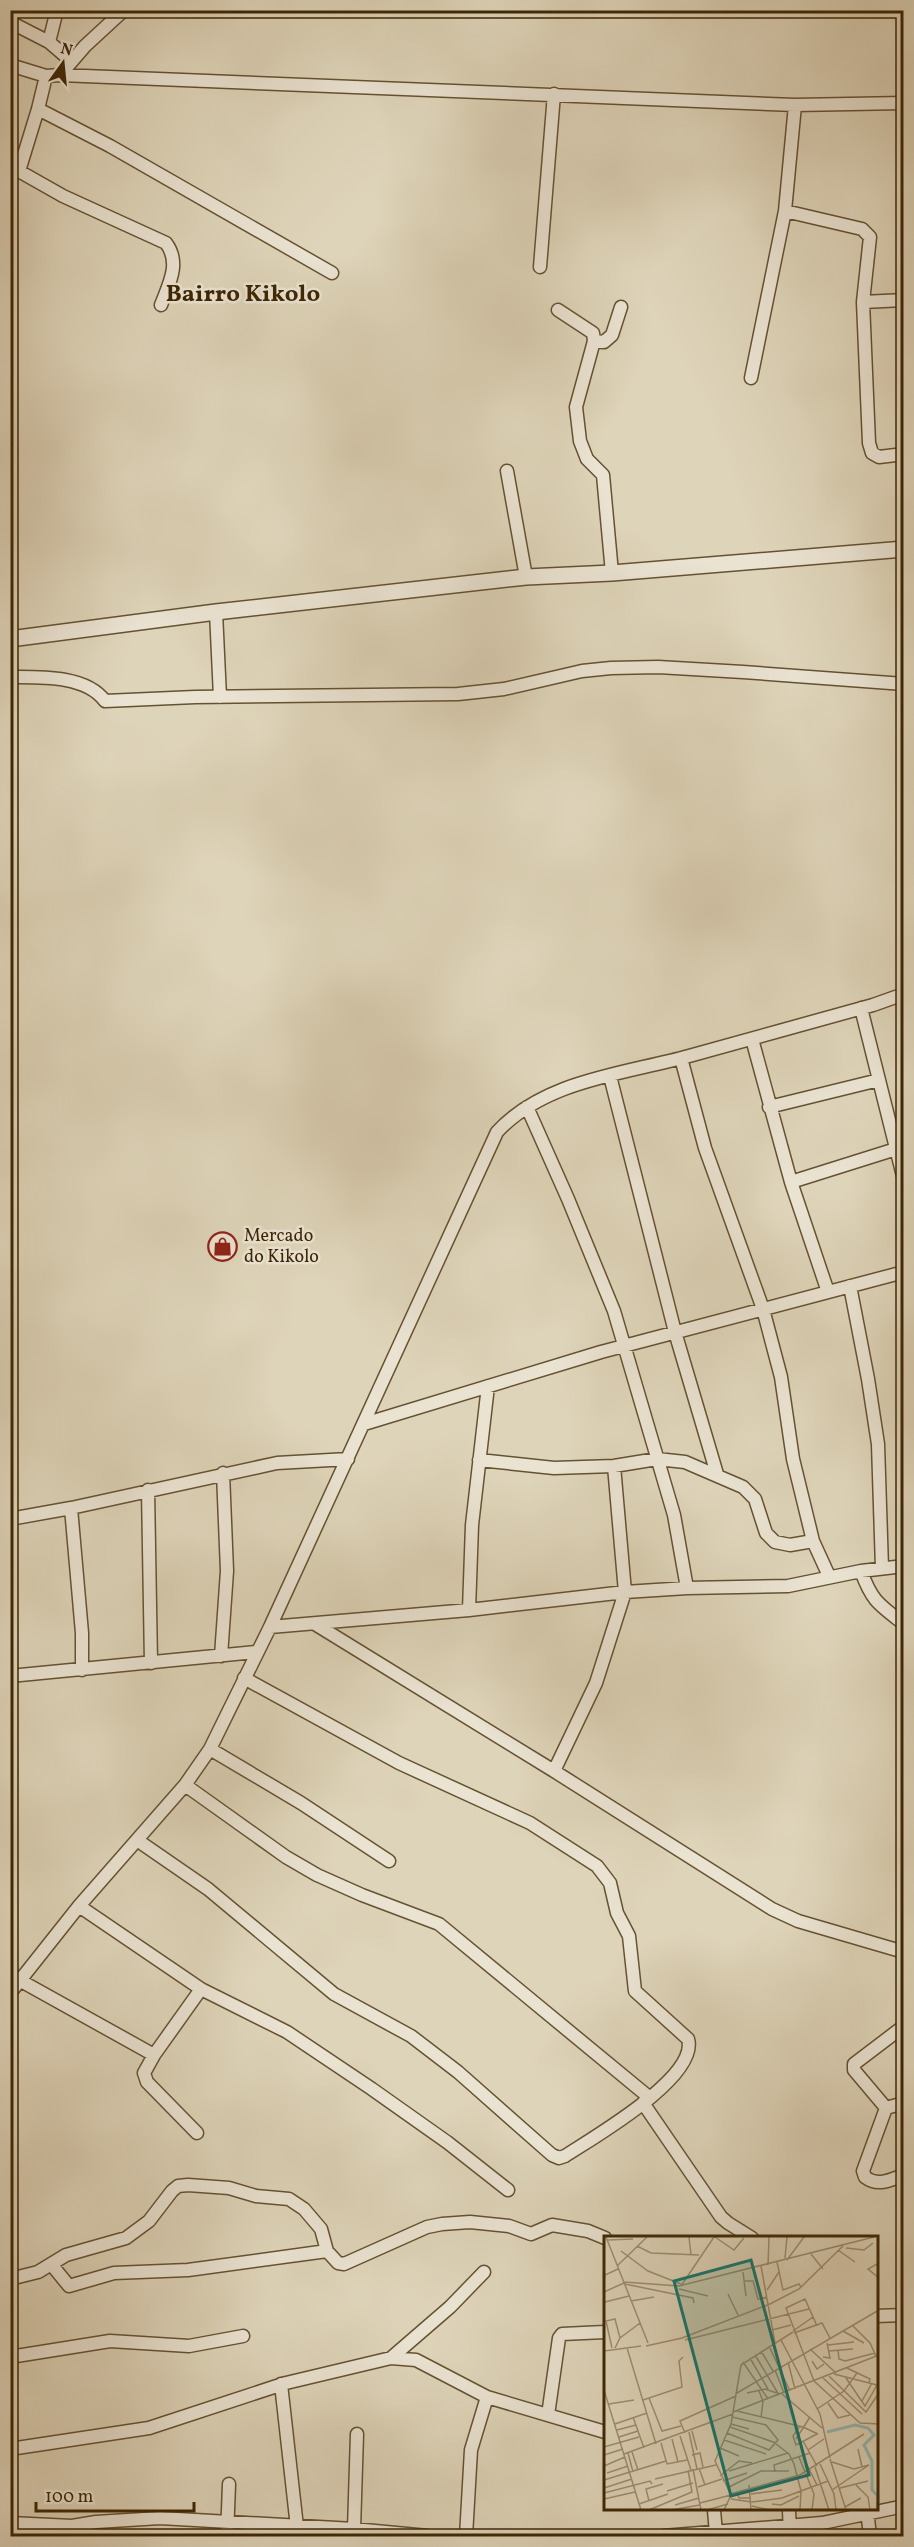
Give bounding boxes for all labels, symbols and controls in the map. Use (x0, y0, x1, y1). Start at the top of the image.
north arrow (33, 33, 93, 93)
text: N (58, 38, 75, 63)
district label: Bairro Kikolo (166, 278, 320, 312)
place label: Mercado do Kikolo (244, 1224, 319, 1270)
shop icon: Mercado do Kikolo (207, 1230, 239, 1262)
inset map (604, 2236, 878, 2511)
scale bar (36, 2475, 194, 2513)
text: 100 m (45, 2485, 94, 2510)

